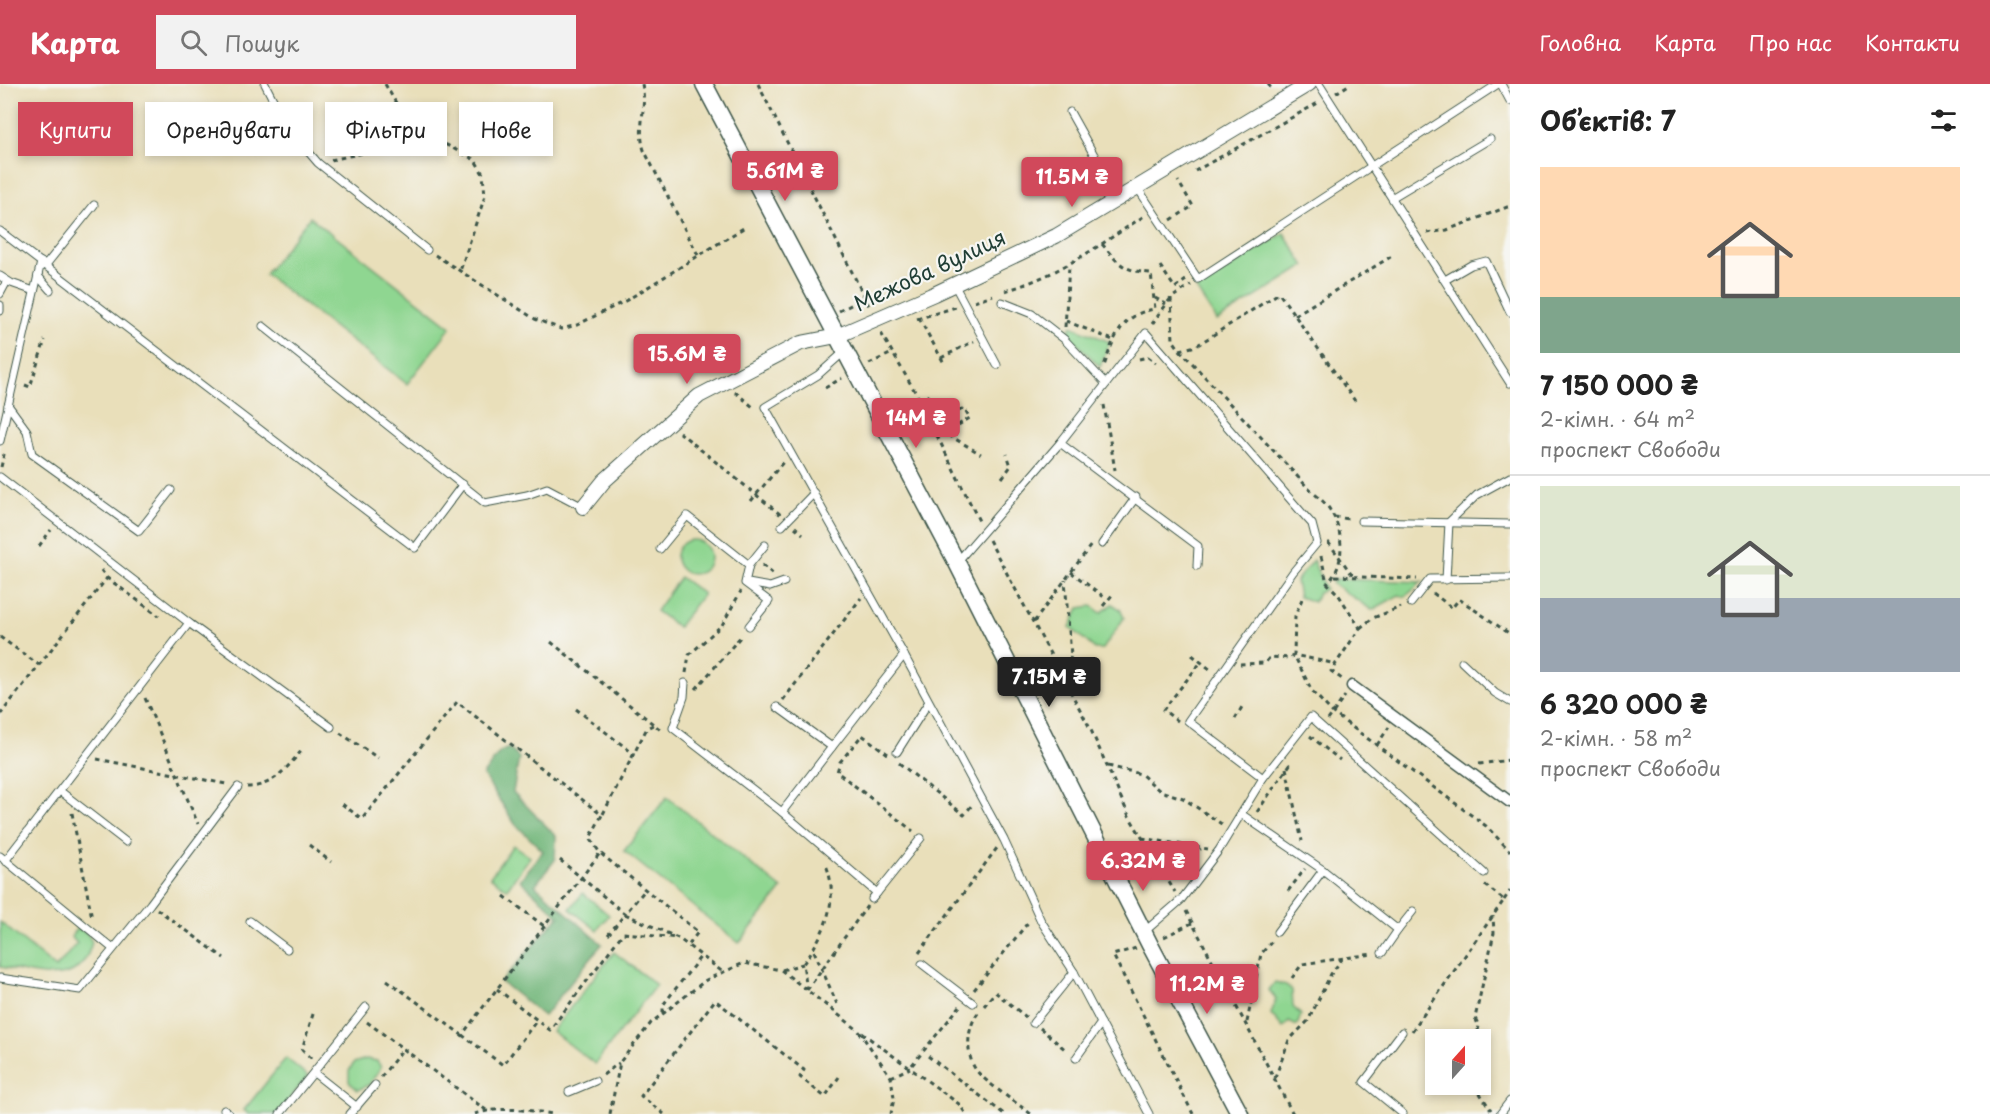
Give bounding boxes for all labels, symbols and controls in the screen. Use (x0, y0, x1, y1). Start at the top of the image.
search box (156, 15, 576, 69)
text: Карта (30, 21, 120, 64)
icon: search (177, 26, 210, 59)
text: Пошук (225, 26, 299, 59)
text: Головна (1540, 26, 1621, 58)
text: Карта (1654, 26, 1716, 58)
text: Про нас (1749, 26, 1832, 58)
text: Контакти (1865, 26, 1960, 58)
text: Об’єктів: 7 (1540, 101, 1676, 140)
chip: Купити (18, 102, 133, 156)
chip: Орендувати (145, 102, 313, 156)
chip: Фільтри (325, 102, 447, 156)
chip: Нове (459, 102, 553, 156)
icon: filters (1927, 104, 1960, 137)
pin: 5.61M ₴ (730, 151, 840, 202)
text: 5.61M ₴ (746, 155, 824, 185)
pin: 11.5M ₴ (1017, 157, 1127, 208)
text: 11.5M ₴ (1035, 161, 1109, 191)
icon: home (1696, 206, 1804, 314)
street label: Межова вулиця (848, 220, 1010, 318)
pin: 15.6M ₴ (632, 334, 742, 385)
text: 15.6M ₴ (648, 338, 726, 368)
text: 7 150 000 ₴ (1540, 365, 1698, 404)
pin: 14M ₴ (874, 398, 958, 449)
text: 14M ₴ (886, 402, 946, 432)
text: 2-кімн. · 64 m² (1540, 404, 1695, 434)
text: проспект Свободи (1540, 434, 1721, 464)
icon: home (1696, 525, 1804, 633)
pin: 7.15M ₴ (994, 657, 1104, 708)
text: 7.15M ₴ (1012, 661, 1086, 691)
text: 6 320 000 ₴ (1540, 684, 1708, 723)
text: 2-кімн. · 58 m² (1540, 723, 1692, 753)
text: проспект Свободи (1540, 753, 1721, 783)
pin: 6.32M ₴ (1088, 841, 1198, 892)
text: 6.32M ₴ (1100, 845, 1186, 875)
pin: 11.2M ₴ (1152, 964, 1262, 1015)
text: 11.2M ₴ (1169, 968, 1245, 998)
north arrow (1425, 1029, 1491, 1095)
map controls (1425, 1029, 1491, 1095)

